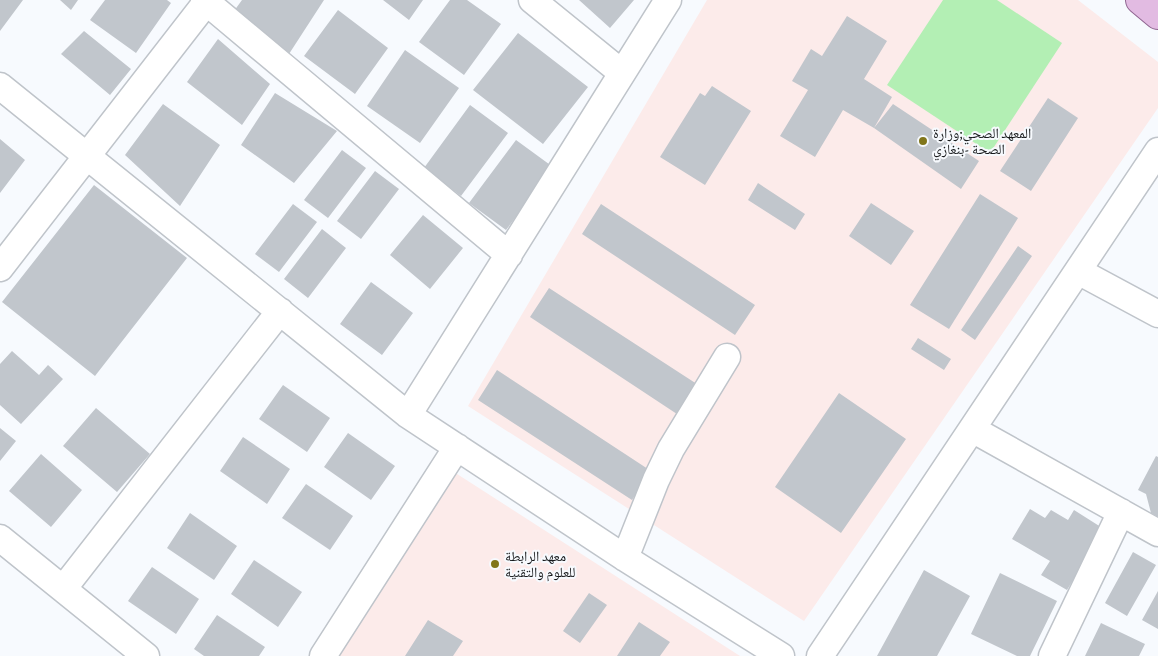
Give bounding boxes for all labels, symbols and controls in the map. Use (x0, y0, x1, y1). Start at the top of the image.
place label: المعهد الصحي;وزارة الصحة -بنغازي (933, 125, 1031, 161)
marker: المعهد الصحي;وزارة الصحة -بنغازي (917, 135, 929, 147)
place label: معهد الرابطة للعلوم والتقنية (505, 548, 575, 582)
marker: معهد الرابطة للعلوم والتقنية (489, 558, 501, 570)

